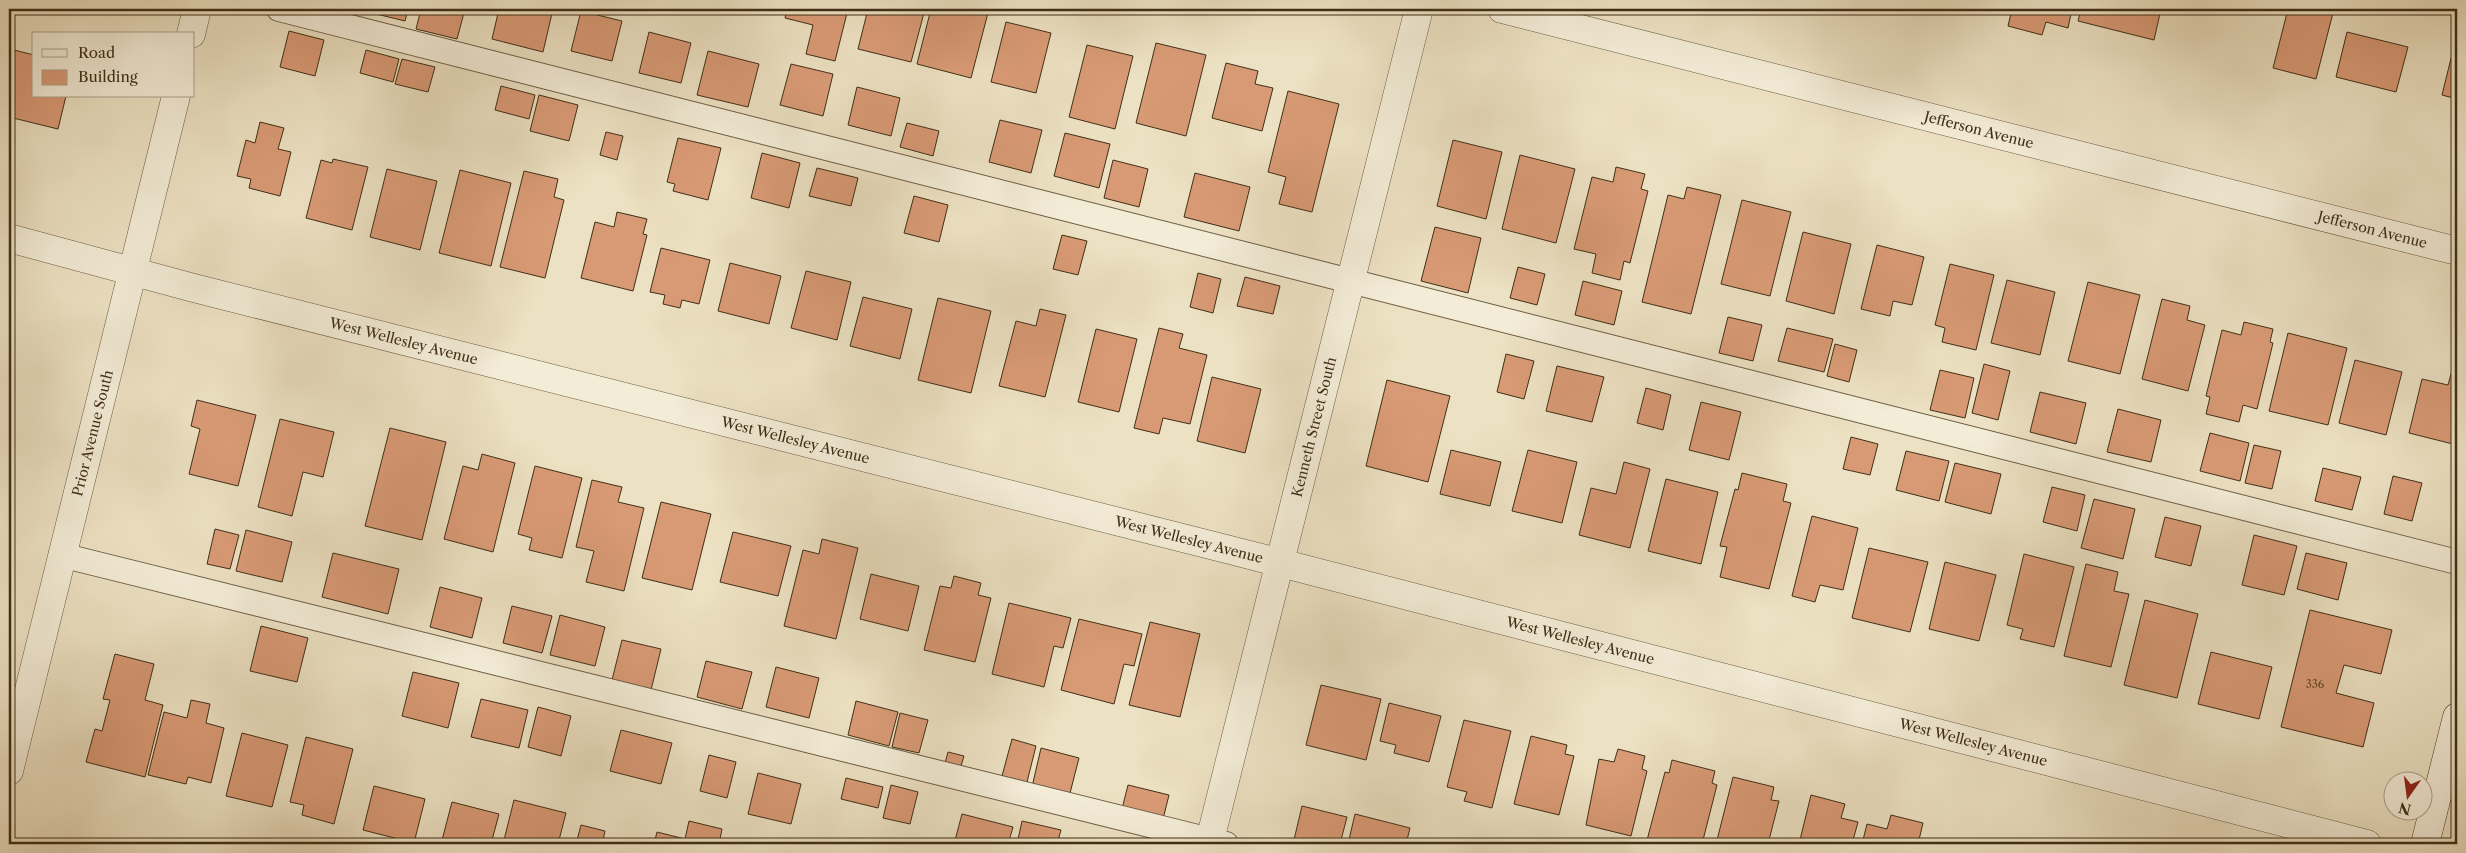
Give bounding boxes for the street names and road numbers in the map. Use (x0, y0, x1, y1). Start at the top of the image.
street label: Jefferson Avenue (1920, 107, 2036, 152)
street label: Jefferson Avenue (2314, 207, 2429, 252)
street label: West Wellesley Avenue (327, 313, 480, 369)
street label: Kenneth Street South (1288, 355, 1340, 499)
street label: Prior Avenue South (68, 368, 117, 498)
street label: West Wellesley Avenue (718, 412, 872, 468)
street label: West Wellesley Avenue (1112, 512, 1265, 567)
street label: West Wellesley Avenue (1503, 612, 1656, 668)
street label: West Wellesley Avenue (1896, 714, 2050, 770)

